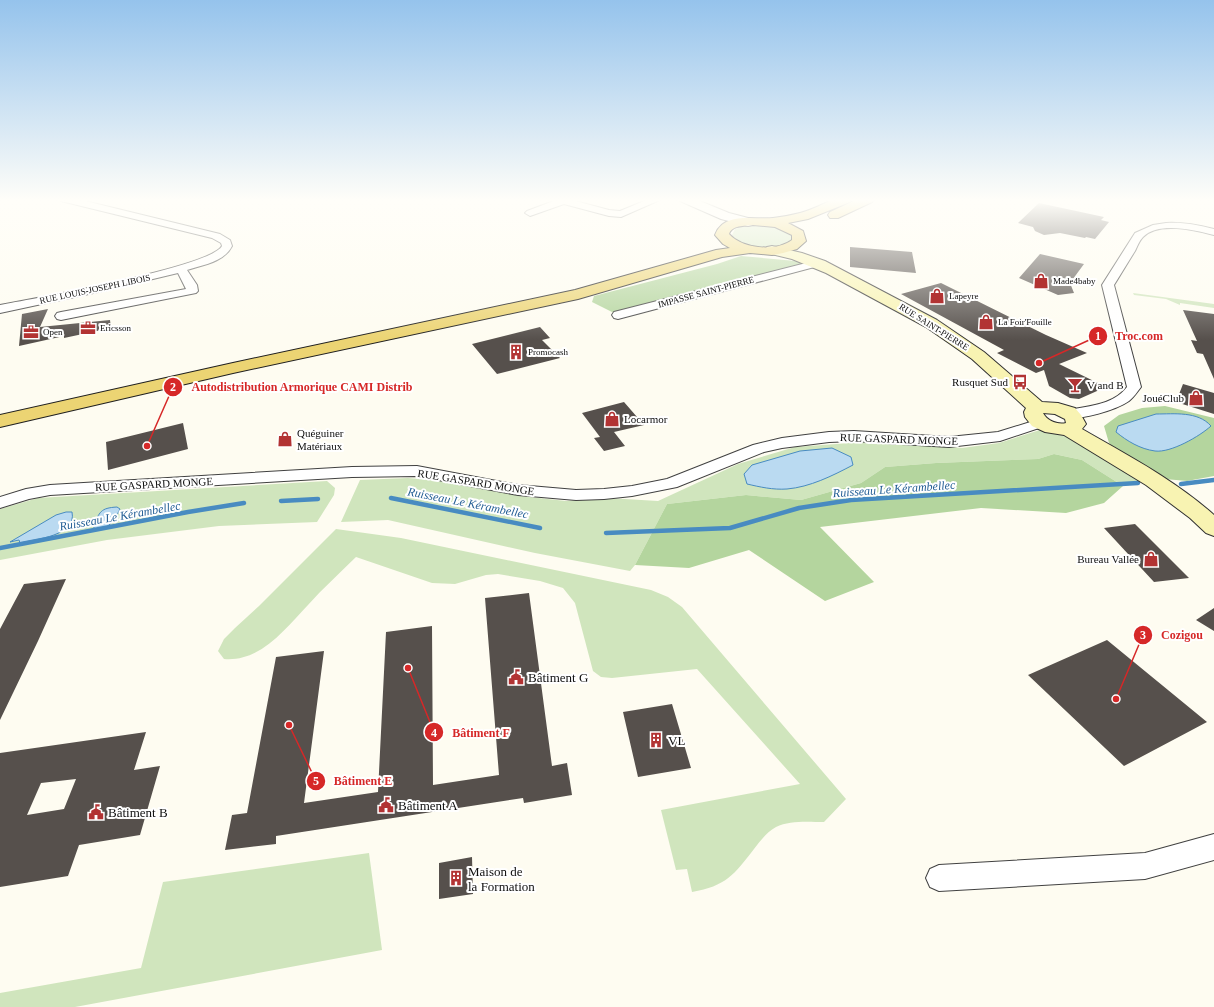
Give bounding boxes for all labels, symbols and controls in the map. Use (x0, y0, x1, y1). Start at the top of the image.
street label: RUE LOUIS-JOSEPH LIBOIS (39, 272, 151, 306)
shop icon: Made4baby (1032, 272, 1050, 290)
street label: IMPASSE SAINT-PIERRE (657, 274, 756, 310)
place label: Made4baby (1053, 276, 1096, 286)
shop icon: Lapeyre (928, 287, 946, 305)
place label: Lapeyre (949, 291, 978, 301)
street label: RUE SAINT-PIERRE (897, 302, 971, 353)
shop icon: La Foir'Fouille (977, 313, 995, 331)
place label: La Foir'Fouille (998, 317, 1052, 327)
office icon: Ericsson (79, 319, 97, 337)
office icon: Open (22, 323, 40, 341)
place label: Ericsson (100, 323, 131, 333)
callout: Troc.com (1088, 324, 1171, 348)
place label: Open (43, 327, 63, 337)
text: 1 (1095, 329, 1101, 343)
text: Troc.com (1115, 329, 1163, 343)
building icon: Promocash (507, 343, 525, 361)
place label: Promocash (528, 347, 568, 357)
bus stop icon: Rusquet Sud (1011, 373, 1029, 391)
callout: Autodistribution Armorique CAMI Distrib (163, 375, 420, 399)
place label: Rusquet Sud (952, 376, 1008, 388)
bar icon: V and B (1066, 376, 1084, 394)
place label: V and B (1087, 379, 1123, 391)
text: 2 (170, 380, 176, 394)
text: Autodistribution Armorique CAMI Distrib (191, 380, 413, 394)
shop icon: JouéClub (1187, 389, 1205, 407)
place label: JouéClub (1142, 392, 1184, 404)
shop icon: Locarmor (603, 410, 621, 428)
place label: Locarmor (624, 413, 668, 425)
place label: Quéguiner Matériaux (297, 427, 344, 452)
shop icon: Quéguiner Matériaux (276, 430, 294, 448)
street label: RUE GASPARD MONGE (840, 431, 959, 447)
street label: RUE GASPARD MONGE (417, 467, 536, 497)
street label: RUE GASPARD MONGE (95, 475, 214, 493)
water label: Ruisseau Le Kérambellec (831, 478, 956, 500)
water label: Ruisseau Le Kérambellec (405, 484, 530, 522)
water label: Ruisseau Le Kérambellec (57, 498, 182, 534)
shop icon: Bureau Vallée (1142, 550, 1160, 568)
place label: Bureau Vallée (1077, 553, 1139, 565)
callout: Cozigou (1133, 623, 1211, 647)
text: 3 (1140, 628, 1146, 642)
text: Cozigou (1161, 628, 1203, 642)
public building icon: Bâtiment G (507, 668, 525, 686)
place label: Bâtiment G (528, 670, 588, 685)
callout: Bâtiment F (424, 720, 518, 744)
text: 4 (431, 726, 437, 740)
text: Bâtiment F (452, 726, 510, 740)
building icon: VL (647, 731, 665, 749)
place label: VL (668, 733, 685, 748)
callout: Bâtiment E (306, 769, 400, 793)
text: 5 (313, 774, 319, 788)
text: Bâtiment E (334, 774, 392, 788)
public building icon: Bâtiment A (377, 796, 395, 814)
place label: Bâtiment A (398, 798, 458, 813)
public building icon: Bâtiment B (87, 803, 105, 821)
place label: Bâtiment B (108, 805, 168, 820)
place label: Maison de la Formation (468, 864, 535, 894)
building icon: Maison de la Formation (447, 869, 465, 887)

